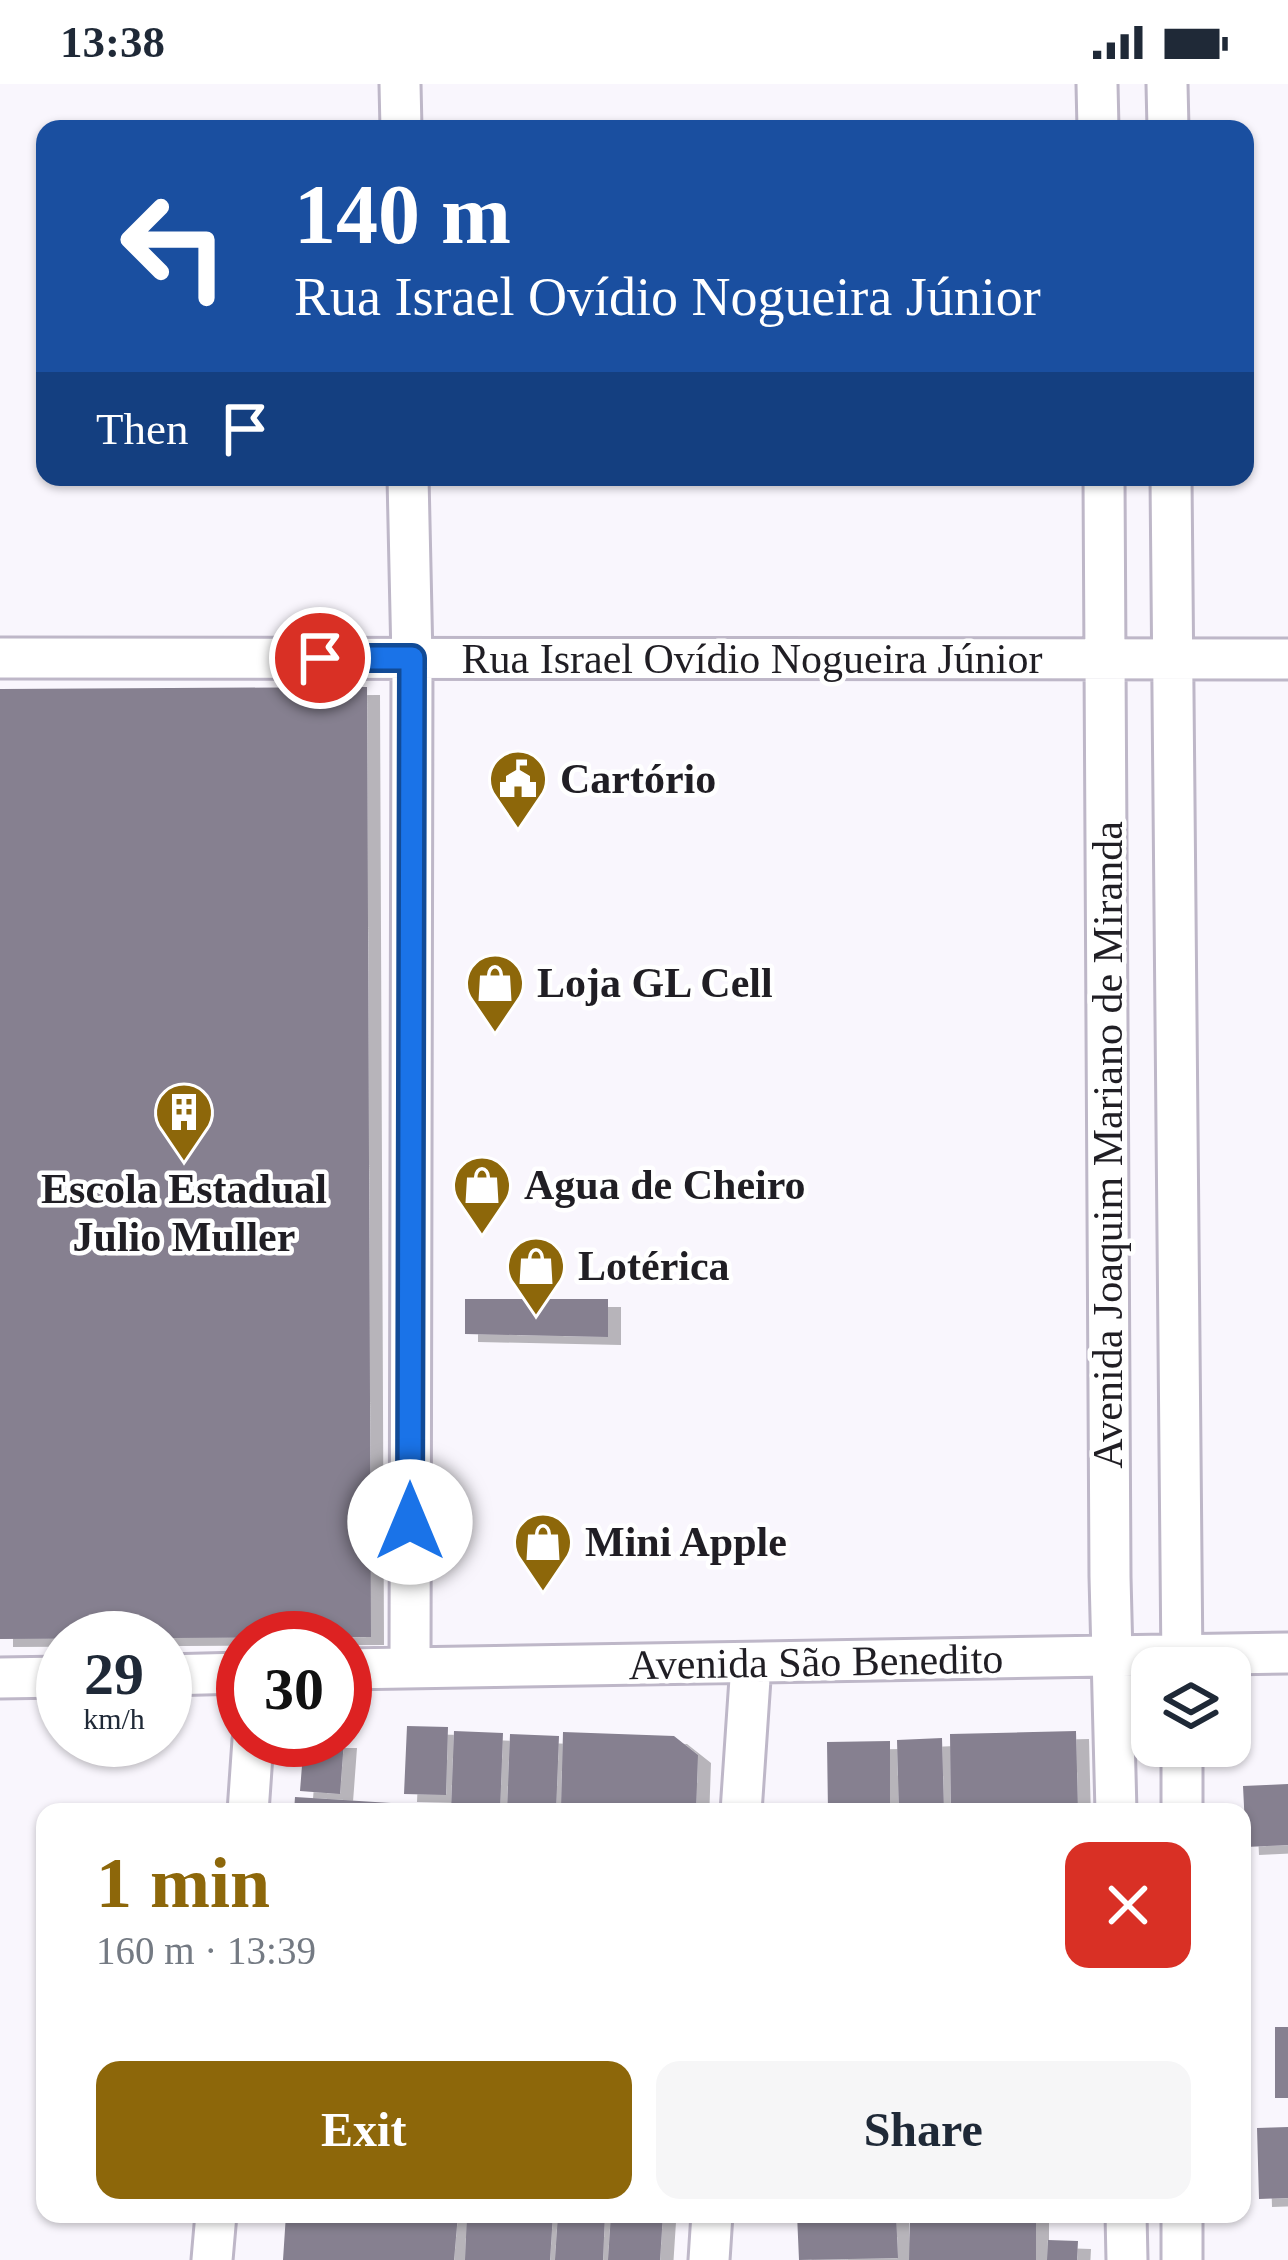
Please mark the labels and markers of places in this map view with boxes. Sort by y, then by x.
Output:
pin [269,607,371,709]
public building icon: Cartório [487,748,549,830]
place label: Cartório [560,756,716,802]
shop icon: Loja GL Cell [464,952,526,1034]
place label: Loja GL Cell [537,960,773,1006]
building icon: Escola Estadual Julio Muller [153,1081,215,1163]
shop icon: Agua de Cheiro [451,1154,513,1236]
place label: Agua de Cheiro [524,1162,806,1208]
place label: Escola Estadual Julio Muller [41,1166,327,1260]
shop icon: Lotérica [505,1235,567,1317]
place label: Lotérica [578,1243,730,1289]
shop icon: Mini Apple [512,1511,574,1593]
place label: Mini Apple [585,1519,787,1565]

